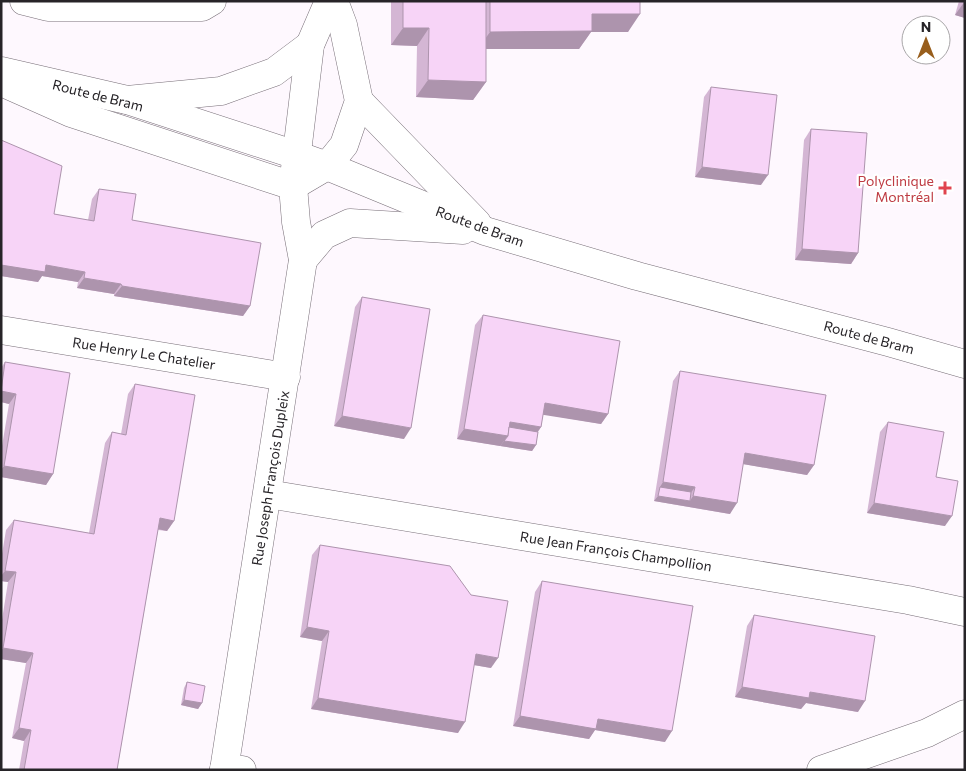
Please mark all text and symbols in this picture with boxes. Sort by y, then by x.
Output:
north arrow [901,15,951,65]
text: N [921,18,931,35]
street label: Route de Bram [51,76,145,114]
place label: Polyclinique Montréal [857,172,934,205]
marker: Polyclinique Montréal [938,181,952,195]
street label: Route de Bram [433,202,527,250]
street label: Route de Bram [822,317,916,357]
street label: Rue Henry Le Chatelier [71,333,217,373]
street label: Rue Joseph François Dupleix [248,389,292,567]
street label: Rue Jean François Champollion [519,527,713,575]

